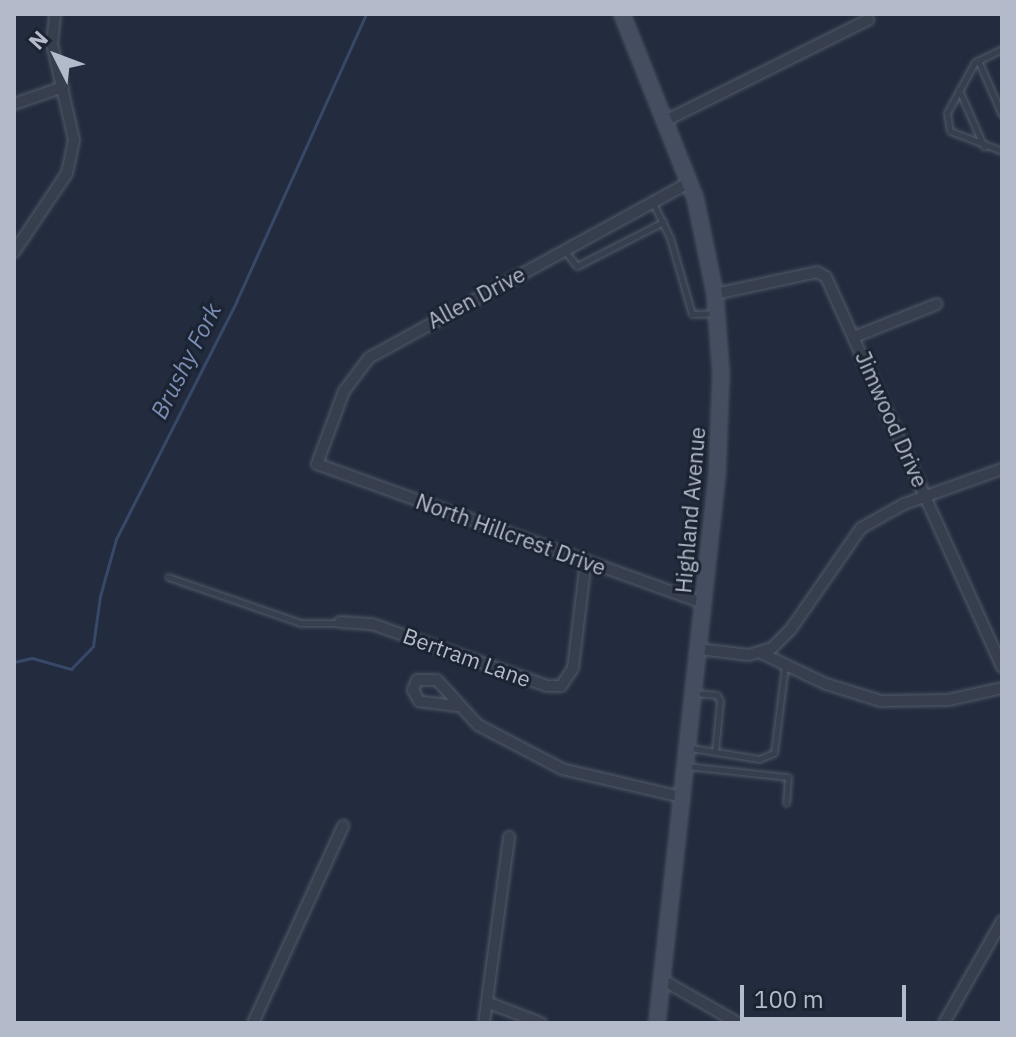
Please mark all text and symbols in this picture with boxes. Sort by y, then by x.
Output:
north arrow [16,16,96,96]
text: N [22,24,54,55]
street label: Allen Drive [423,260,529,334]
water label: Brushy Fork [145,298,227,424]
street label: Jimwood Drive [850,347,934,491]
street label: Highland Avenue [670,426,710,594]
street label: North Hillcrest Drive [413,487,609,581]
street label: Bertram Lane [400,622,534,692]
scale bar [744,969,910,1019]
text: 100 m [754,983,824,1015]

